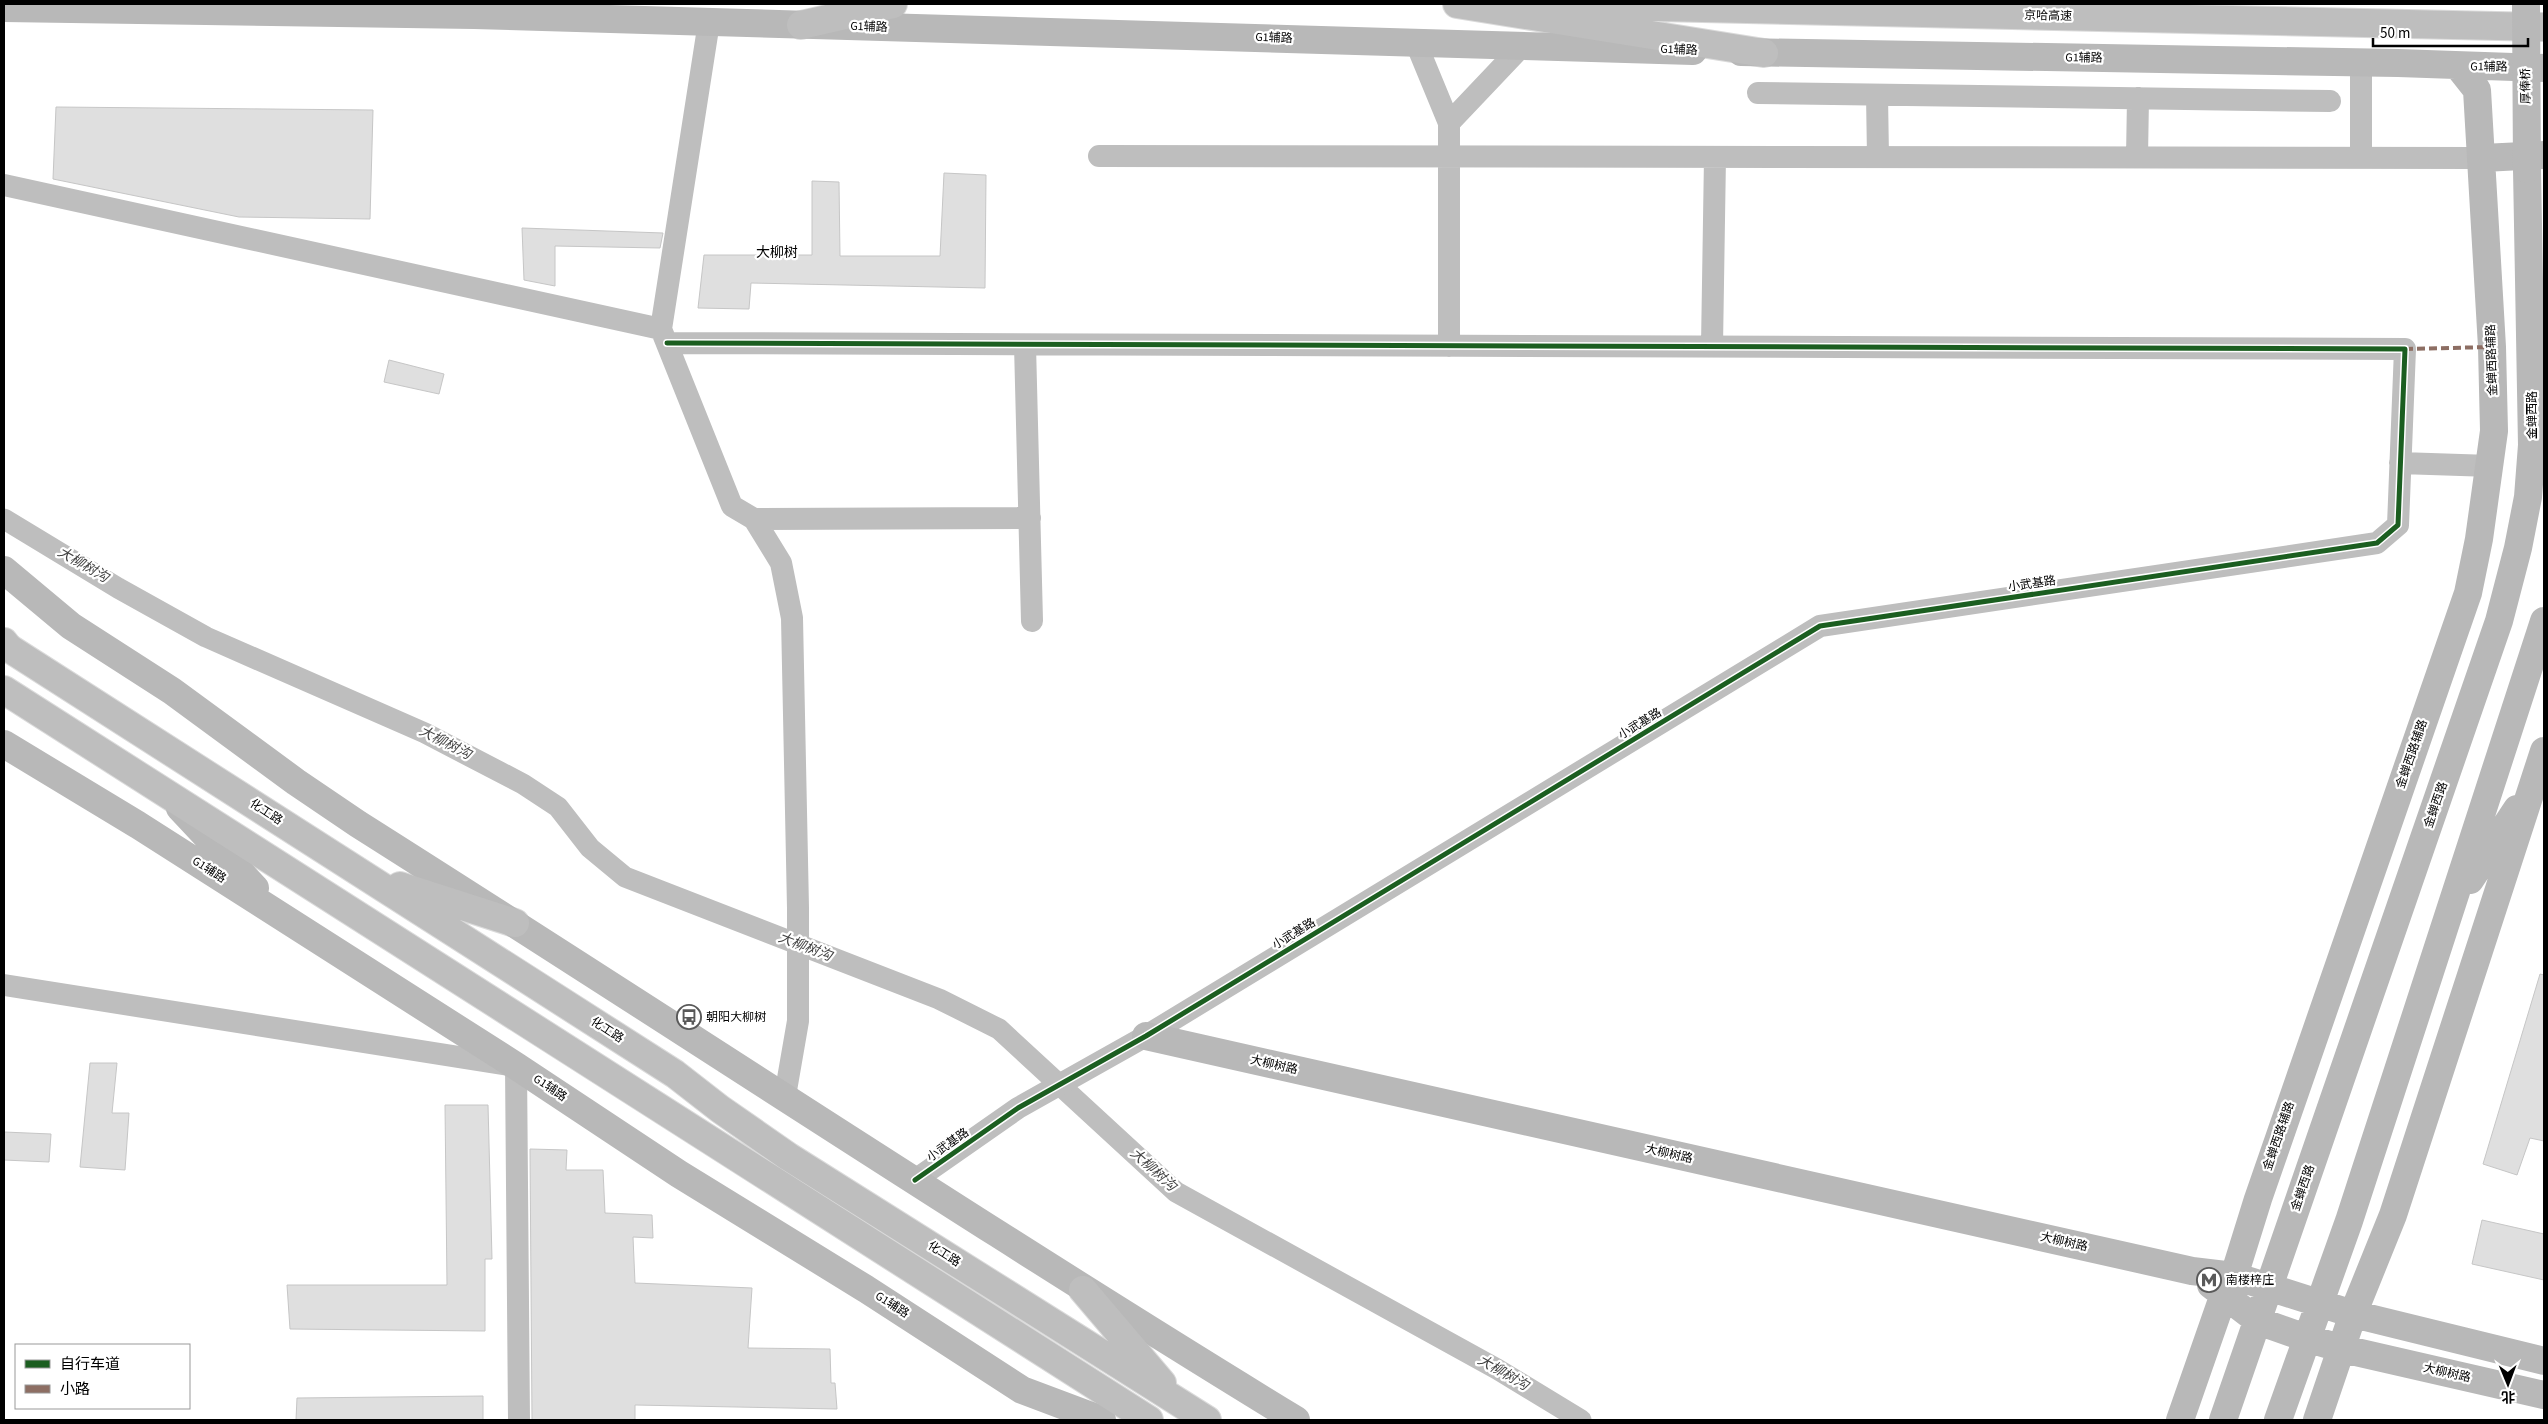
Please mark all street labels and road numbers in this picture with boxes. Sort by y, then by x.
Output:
street label: 京哈高速 [2024,7,2072,25]
street label: G1辅路 [850,18,888,36]
street label: G1辅路 [1255,29,1293,47]
street label: G1辅路 [1660,41,1698,59]
street label: G1辅路 [2065,49,2103,67]
street label: G1辅路 [2470,58,2508,76]
street label: 厚俸桥 [2517,68,2535,104]
street label: 金蝉西路辅路 [2482,324,2502,396]
street label: 金蝉西路 [2524,391,2541,439]
street label: 小武基路 [2007,572,2057,596]
street label: 小武基路 [1615,704,1665,744]
street label: 金蝉西路辅路 [2392,717,2432,791]
street label: 金蝉西路 [2420,780,2452,830]
street label: 化工路 [246,795,286,829]
street label: G1辅路 [189,853,229,887]
street label: 小武基路 [1269,914,1319,954]
street label: 化工路 [587,1013,627,1047]
street label: 大柳树路 [1249,1051,1299,1079]
street label: G1辅路 [530,1071,570,1105]
street label: 金蝉西路辅路 [2259,1099,2299,1173]
street label: 小武基路 [923,1124,973,1166]
street label: 大柳树路 [1644,1140,1694,1168]
street label: 金蝉西路 [2287,1163,2319,1213]
street label: 大柳树路 [2039,1228,2089,1256]
street label: 化工路 [924,1237,964,1271]
street label: G1辅路 [872,1288,912,1322]
street label: 大柳树路 [2422,1359,2472,1387]

